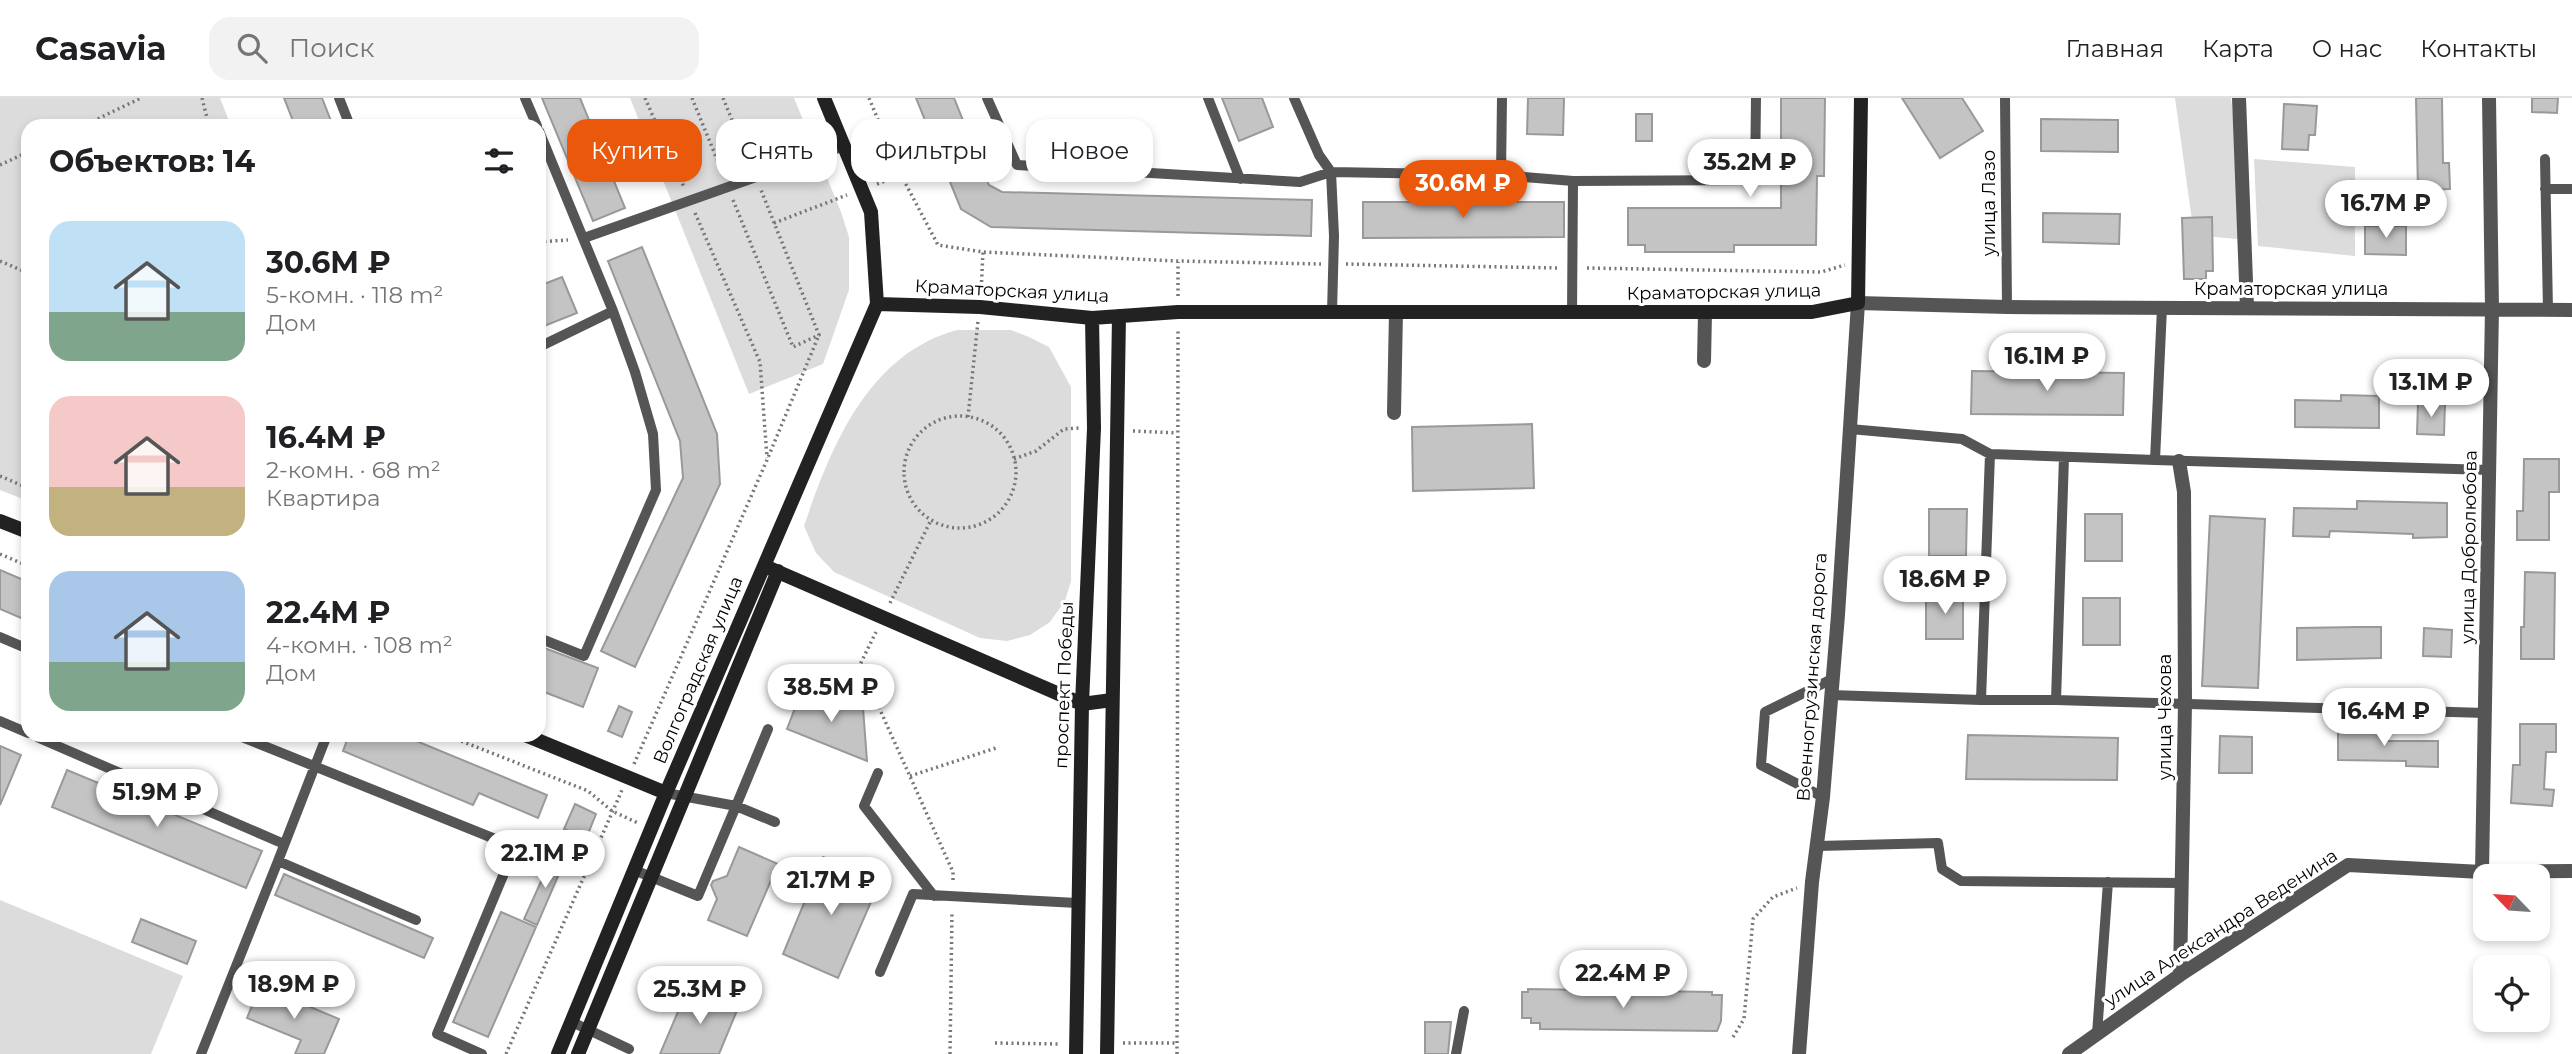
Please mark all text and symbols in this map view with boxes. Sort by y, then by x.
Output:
search box [209,17,699,80]
text: Casavia [35,28,167,68]
icon: search [233,29,271,67]
text: Поиск [289,32,374,64]
text: Главная [2066,34,2164,63]
text: Карта [2202,34,2274,63]
text: О нас [2312,34,2382,63]
text: Контакты [2420,34,2537,63]
chip: Купить [567,119,702,182]
chip: Снять [716,119,837,182]
chip: Фильтры [851,119,1012,182]
chip: Новое [1026,119,1153,182]
pin: 35.2M ₽ [1685,140,1815,199]
icon: filters [480,142,518,180]
text: Объектов: 14 [49,143,255,180]
text: 35.2M ₽ [1703,148,1797,176]
street label: улица Лазо [1978,150,2000,257]
pin: 30.6M ₽ [1398,160,1528,220]
text: 30.6M ₽ [1415,169,1511,197]
pin: 16.7M ₽ [2321,180,2451,240]
text: 16.7M ₽ [2341,189,2431,217]
text: 30.6M ₽ [266,244,391,281]
icon: home [105,249,189,333]
street label: Краматорская улица [914,275,1110,307]
street label: Краматорская улица [2194,278,2388,300]
street label: Краматорская улица [1627,279,1821,305]
text: 5-комн. · 118 m² [266,281,443,309]
text: Дом [266,309,317,337]
pin: 16.1M ₽ [1982,334,2112,393]
text: 16.1M ₽ [2005,342,2089,370]
pin: 13.1M ₽ [2366,360,2496,419]
text: 13.1M ₽ [2389,368,2473,396]
text: 16.4M ₽ [266,419,386,456]
icon: home [105,424,189,508]
street label: улица Добролюбова [2456,450,2482,645]
text: 2-комн. · 68 m² [266,456,441,484]
text: Квартира [266,484,380,512]
street label: Военногрузинская дорога [1792,552,1832,802]
pin: 18.6M ₽ [1880,556,2010,616]
text: 18.6M ₽ [1899,565,1991,593]
street label: Волгоградская улица [648,573,748,767]
text: 22.4M ₽ [266,594,391,631]
icon: home [105,599,189,683]
street label: проспект Победы [1050,601,1078,769]
text: 4-комн. · 108 m² [266,631,453,659]
street label: улица Чехова [2154,654,2176,781]
text: Дом [266,659,317,687]
pin: 38.5M ₽ [766,664,896,724]
text: 38.5M ₽ [783,673,879,701]
pin: 16.4M ₽ [2319,688,2449,748]
text: 16.4M ₽ [2338,697,2430,725]
pin: 51.9M ₽ [92,770,222,829]
text: 51.9M ₽ [112,778,202,806]
pin: 22.1M ₽ [480,830,610,890]
text: 22.1M ₽ [501,839,589,867]
street label: улица Александра Веденина [2100,844,2342,1012]
pin: 21.7M ₽ [766,858,896,917]
north arrow [2473,864,2550,942]
map controls [2473,864,2550,1032]
text: 21.7M ₽ [787,866,875,894]
pin: 22.4M ₽ [1558,950,1688,1010]
button: locate [2473,955,2550,1032]
text: 22.4M ₽ [1575,959,1671,987]
pin: 18.9M ₽ [229,962,359,1021]
pin: 25.3M ₽ [635,967,765,1026]
text: 18.9M ₽ [248,970,340,998]
text: 25.3M ₽ [653,975,747,1003]

